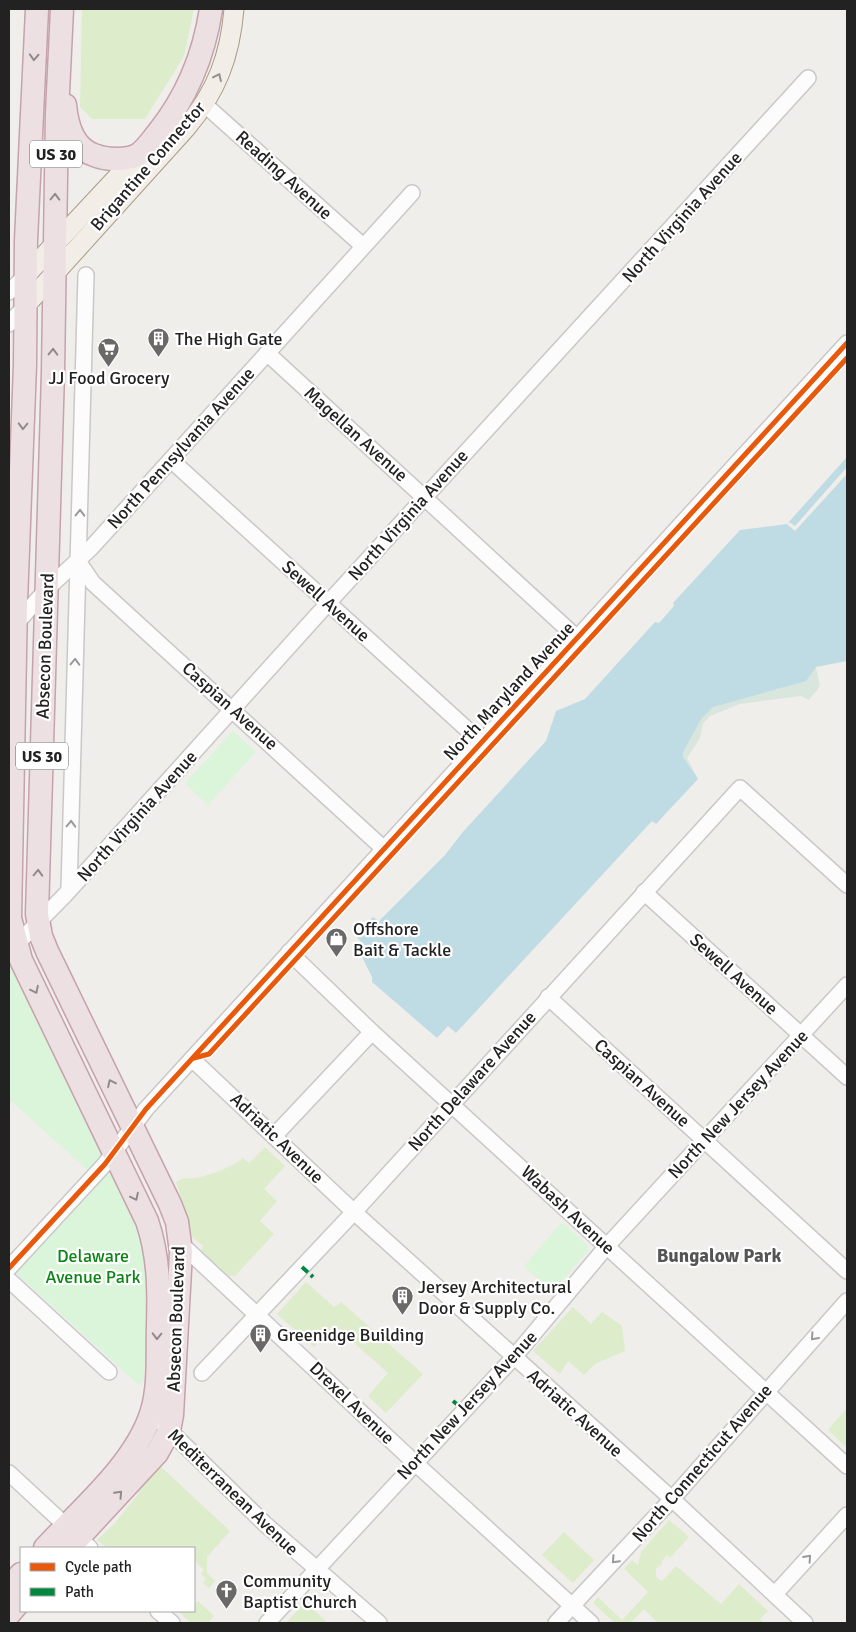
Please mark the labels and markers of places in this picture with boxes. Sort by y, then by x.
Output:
building icon: The High Gate [147,327,171,358]
place label: The High Gate [175,328,283,350]
supermarket icon: JJ Food Grocery [97,336,121,367]
place label: JJ Food Grocery [49,367,170,389]
place label: Offshore Bait & Tackle [353,918,451,961]
shop icon: Offshore Bait & Tackle [325,927,349,958]
place label: Jersey Architectural Door & Supply Co. [418,1276,572,1319]
building icon: Jersey Architectural Door & Supply Co. [390,1285,414,1316]
building icon: Greenidge Building [249,1323,273,1354]
place label: Greenidge Building [277,1324,424,1346]
place label: Community Baptist Church [243,1570,357,1613]
church icon: Community Baptist Church [215,1579,239,1610]

